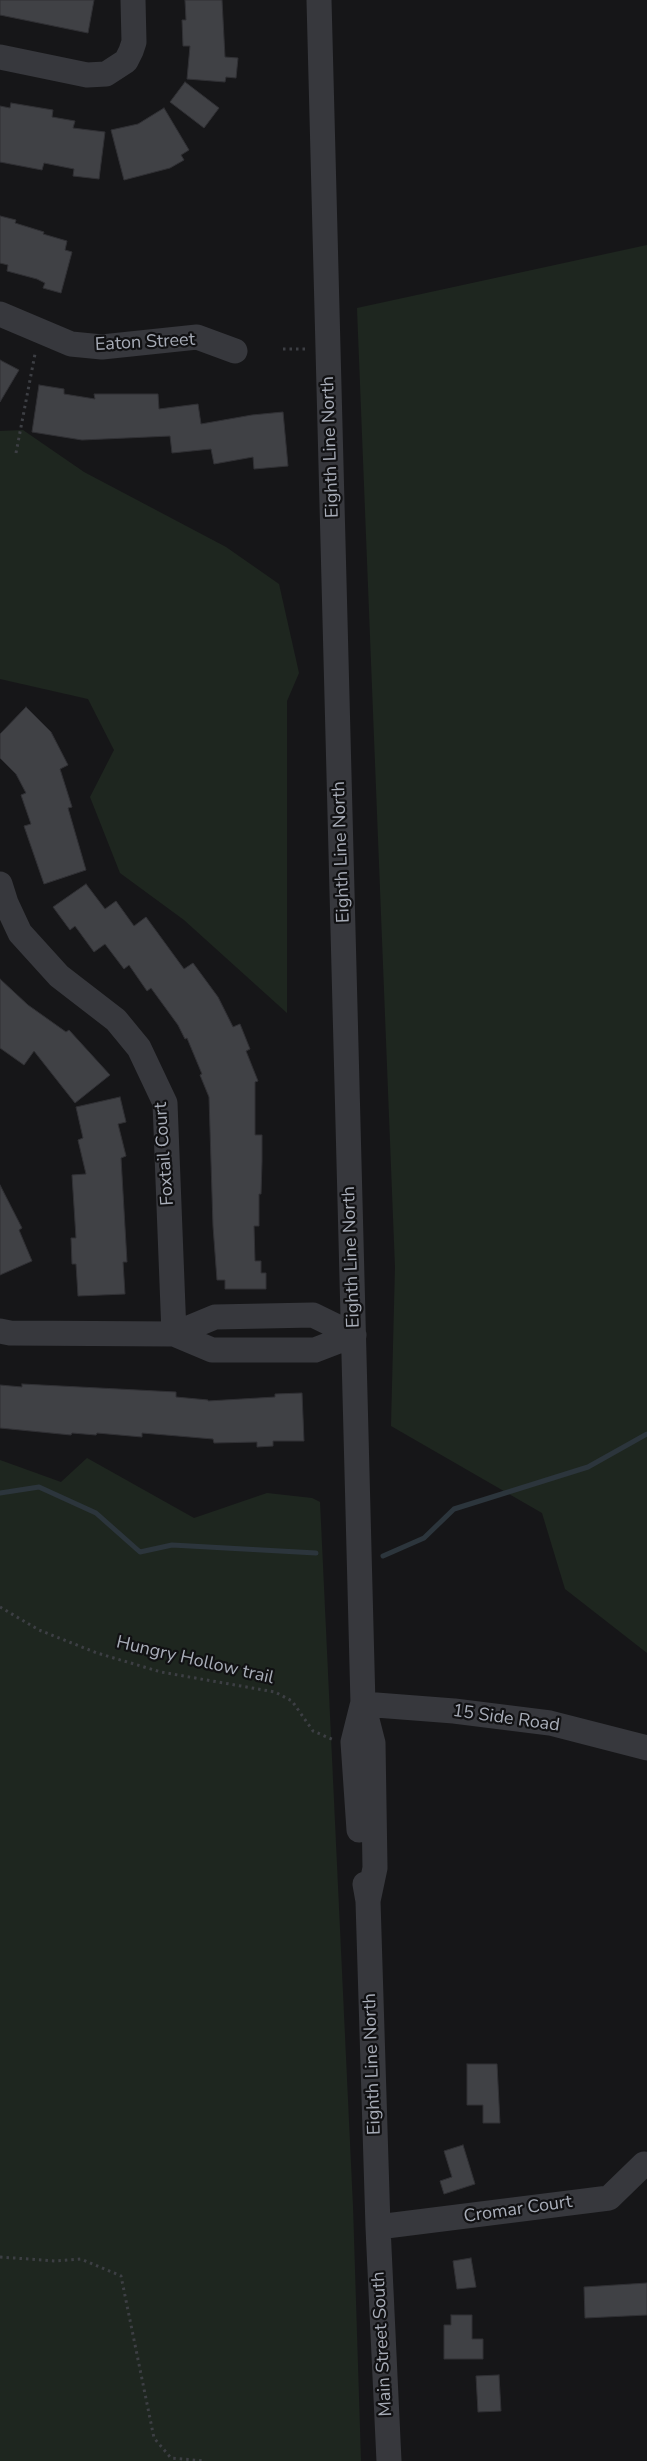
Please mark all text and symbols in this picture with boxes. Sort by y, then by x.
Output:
street label: Eaton Street [94,330,196,356]
street label: Eighth Line North [318,376,344,518]
street label: Eighth Line North [329,781,355,923]
street label: Foxtail Court [151,1102,179,1206]
street label: Eighth Line North [339,1186,365,1328]
street label: Hungry Hollow trail [114,1632,276,1690]
street label: 15 Side Road [451,1701,561,1737]
street label: Eighth Line North [360,1993,386,2135]
street label: Cromar Court [462,2192,574,2228]
street label: Main Street South [368,2271,398,2417]

